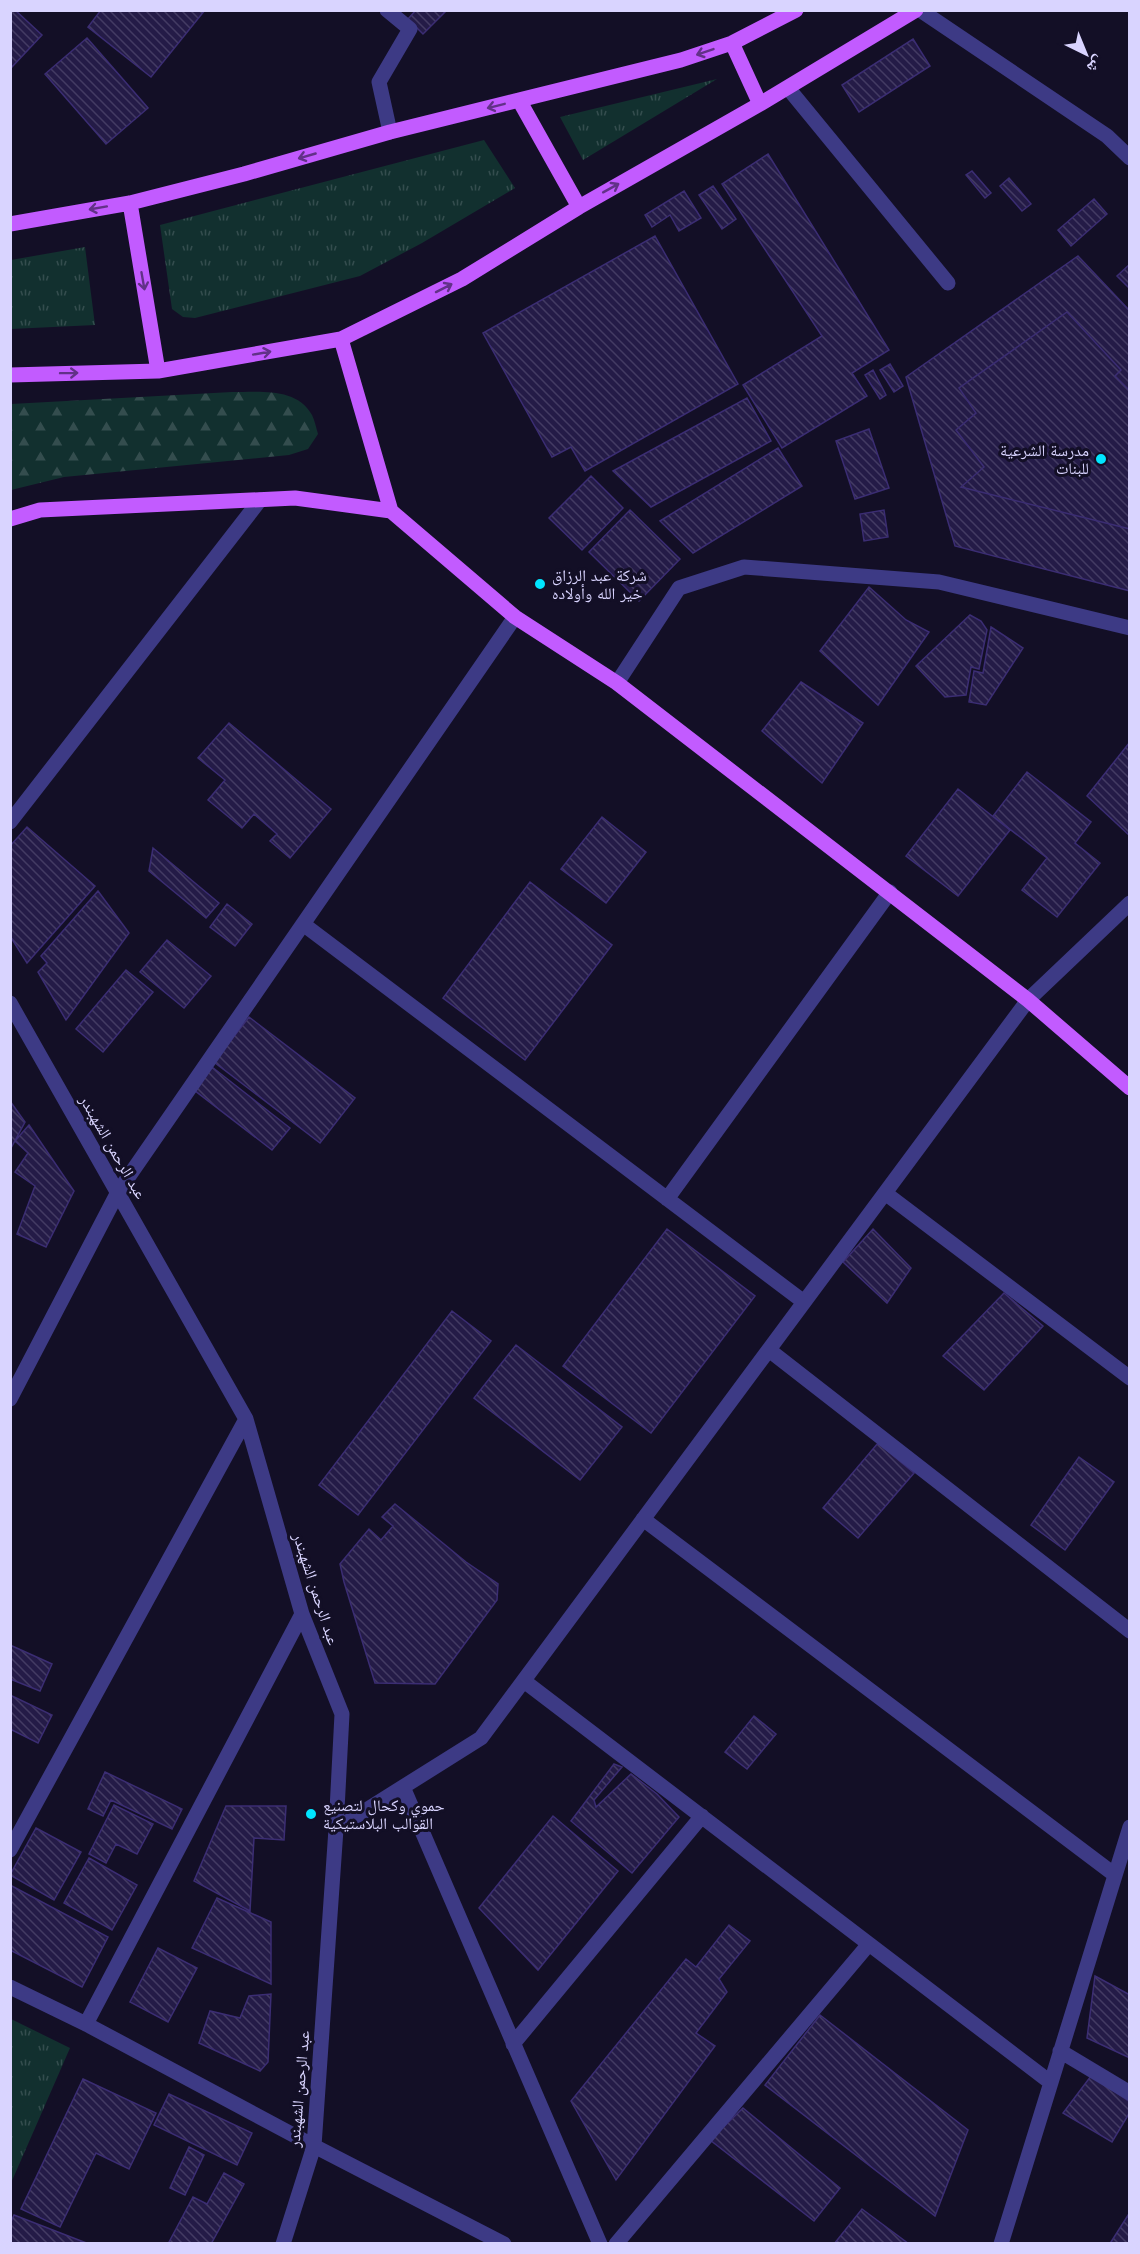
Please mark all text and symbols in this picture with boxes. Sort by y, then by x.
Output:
north arrow [1056,24,1116,84]
one-way arrow [696,47,715,58]
text: ش [1082,50,1110,79]
one-way arrow [487,100,506,112]
one-way arrow [298,151,317,162]
one-way arrow [602,182,620,193]
one-way arrow [89,203,108,214]
one-way arrow [138,271,149,290]
one-way arrow [435,281,453,293]
one-way arrow [252,347,272,358]
one-way arrow [58,368,78,379]
place label: مدرسة الشرعية للبنات [1000,439,1089,480]
marker: مدرسة الشرعية للبنات [1094,452,1108,466]
place label: شركة عبد الرزاق خير الله وأولاده [552,564,647,605]
marker: شركة عبد الرزاق خير الله وأولاده [533,577,547,591]
street label: عبد الرحمن الشهبندر [73,1090,152,1203]
street label: عبد الرحمن الشهبندر [287,1529,345,1648]
place label: حموي وكحال لتصنيع القوالب البلاستيكية [323,1794,445,1835]
marker: حموي وكحال لتصنيع القوالب البلاستيكية [304,1807,318,1821]
street label: عبد الرحمن الشهبندر [282,2030,316,2149]

